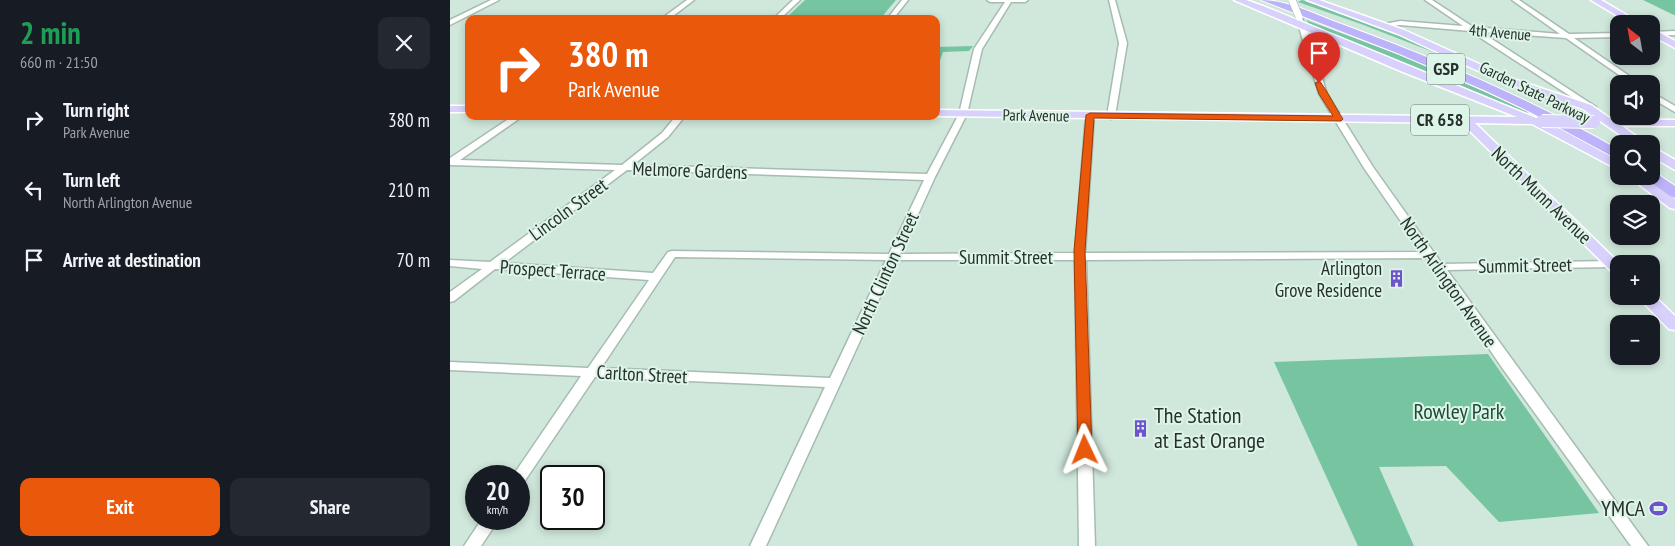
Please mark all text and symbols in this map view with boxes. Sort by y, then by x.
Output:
text: 2 min [20,13,81,52]
north arrow [1610,15,1660,65]
map controls [1610,15,1660,365]
button: close [378,17,430,69]
street label: 4th Avenue [1468,19,1532,45]
text: 380 m [568,31,649,77]
pin [1298,32,1340,83]
icon: right [485,35,550,100]
icon: arrive [1305,39,1333,67]
text: 660 m · 21:50 [20,52,98,72]
road number: GSP [1427,54,1465,85]
street label: Garden State Parkway [1477,57,1593,127]
text: Park Avenue [568,75,660,103]
button: sound [1610,75,1660,125]
text: Turn right [63,98,129,122]
street label: Park Avenue [1002,104,1070,126]
road number: CR 658 [1411,104,1469,136]
icon: right [20,106,48,134]
text: 380 m [388,108,430,132]
text: Park Avenue [63,122,130,142]
button: search [1610,135,1660,185]
street label: North Munn Avenue [1487,141,1597,249]
street label: Melmore Gardens [632,156,748,184]
text: Turn left [63,168,120,192]
street label: Lincoln Street [524,172,613,245]
icon: left [20,176,48,204]
text: 210 m [388,178,430,202]
text: North Arlington Avenue [63,192,192,212]
button: layers [1610,195,1660,245]
street label: North Clinton Street [846,207,924,338]
street label: North Arlington Avenue [1395,212,1503,352]
street label: Summit Street [959,245,1054,269]
icon: arrive [20,246,48,274]
text: Arrive at destination [63,248,201,272]
text: 70 m [397,248,430,272]
street label: Summit Street [1478,252,1573,278]
street label: Prospect Terrace [499,254,607,286]
button: + [1610,255,1660,305]
place label: Arlington Grove Residence [1275,256,1382,302]
building icon: Arlington Grove Residence [1386,269,1406,289]
button: − [1610,315,1660,365]
street label: Carlton Street [596,360,689,388]
park label: Rowley Park [1414,397,1505,425]
place label: The Station at East Orange [1154,401,1265,454]
building icon: The Station at East Orange [1130,418,1150,438]
position arrow [1058,423,1110,475]
speed limit sign: 30 [540,465,605,530]
text: 20 [486,475,509,507]
button: Exit [20,478,220,536]
button: Share [230,478,430,536]
place label: YMCA [1601,494,1646,522]
sports icon: YMCA [1649,498,1669,518]
text: km/h [487,502,508,517]

